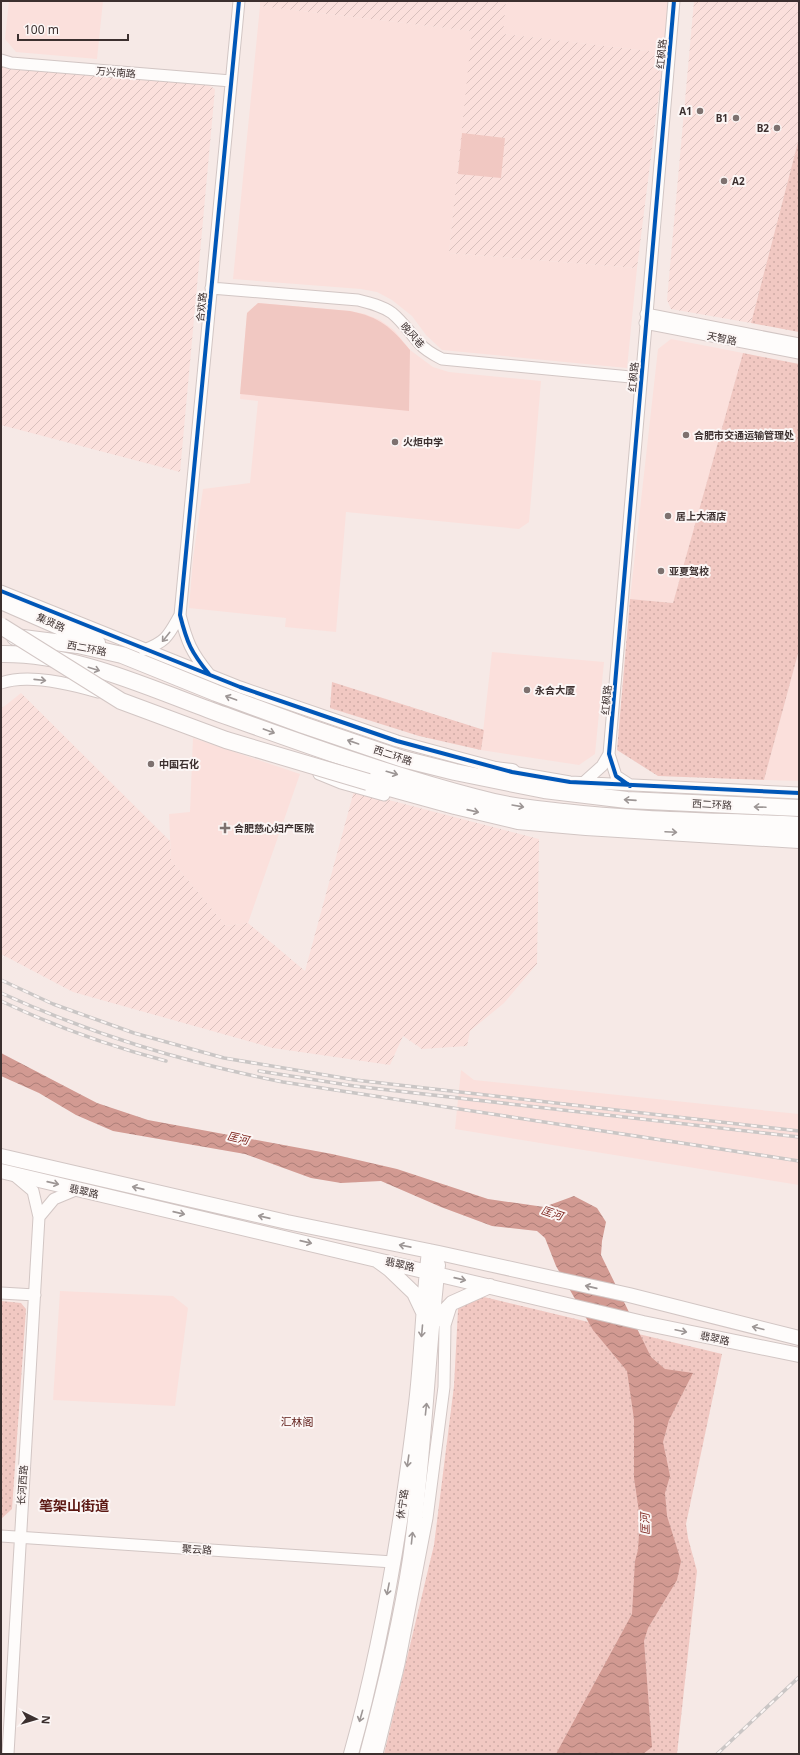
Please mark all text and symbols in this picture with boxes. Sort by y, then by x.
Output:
scale bar [18,16,128,42]
text: 100 m [24,21,59,38]
street label: 红枫路 [653,38,669,70]
street label: 万兴南路 [95,63,137,81]
place label: A1 [679,104,692,118]
marker: A1 [695,106,705,116]
place label: B1 [716,111,728,125]
marker: B1 [731,113,741,123]
place label: B2 [757,121,769,135]
marker: B2 [772,123,782,133]
place label: A2 [732,174,745,188]
marker: A2 [719,176,729,186]
street label: 合欢路 [192,291,210,323]
street label: 晚风巷 [398,319,428,351]
street label: 天智路 [706,328,738,348]
street label: 红枫路 [625,361,641,393]
place label: 合肥市交通运输管理处 [694,428,794,442]
marker: 合肥市交通运输管理处 [681,430,691,440]
place label: 火炬中学 [403,435,443,449]
marker: 火炬中学 [390,437,400,447]
place label: 居上大酒店 [676,509,726,523]
marker: 居上大酒店 [663,511,673,521]
place label: 亚夏驾校 [669,564,709,578]
marker: 亚夏驾校 [656,566,666,576]
street label: 集贤路 [34,610,68,634]
one-way arrow [162,632,171,643]
street label: 西二环路 [66,637,108,659]
one-way arrow [88,666,101,673]
one-way arrow [33,676,46,684]
place label: 永合大厦 [535,683,575,697]
street label: 红枫路 [598,684,614,716]
marker: 永合大厦 [522,685,532,695]
one-way arrow [225,694,237,702]
one-way arrow [263,728,275,736]
one-way arrow [347,738,360,745]
street label: 西二环路 [372,742,414,768]
place label: 中国石化 [159,757,199,771]
marker: 中国石化 [146,759,156,769]
one-way arrow [386,770,399,778]
street label: 西二环路 [692,796,732,812]
one-way arrow [624,797,637,804]
one-way arrow [511,802,524,810]
one-way arrow [754,803,767,811]
one-way arrow [466,807,479,815]
place label: 合肥慈心妇产医院 [234,821,314,835]
marker: 合肥慈心妇产医院 [219,822,231,834]
one-way arrow [664,829,677,836]
water label: 匡河 [226,1128,252,1148]
one-way arrow [46,1180,59,1188]
street label: 翡翠路 [68,1181,100,1201]
one-way arrow [132,1183,145,1191]
water label: 匡河 [539,1202,567,1224]
one-way arrow [172,1209,185,1217]
one-way arrow [258,1213,271,1220]
one-way arrow [299,1239,312,1247]
one-way arrow [399,1242,412,1250]
street label: 翡翠路 [384,1254,416,1274]
one-way arrow [453,1275,466,1283]
one-way arrow [585,1282,598,1290]
one-way arrow [418,1324,425,1337]
one-way arrow [752,1324,765,1331]
one-way arrow [675,1328,688,1336]
street label: 翡翠路 [699,1328,731,1348]
one-way arrow [422,1403,430,1416]
district label: 汇林阁 [281,1414,314,1429]
one-way arrow [404,1454,412,1467]
street label: 长河西路 [14,1465,30,1505]
street label: 休宁路 [393,1488,411,1520]
district label: 笔架山街道 [39,1496,109,1515]
water label: 匡河 [637,1511,652,1535]
one-way arrow [408,1532,416,1545]
street label: 聚云路 [182,1541,212,1557]
one-way arrow [384,1582,392,1595]
north arrow [16,1699,56,1739]
one-way arrow [357,1709,365,1722]
text: N [39,1715,54,1725]

